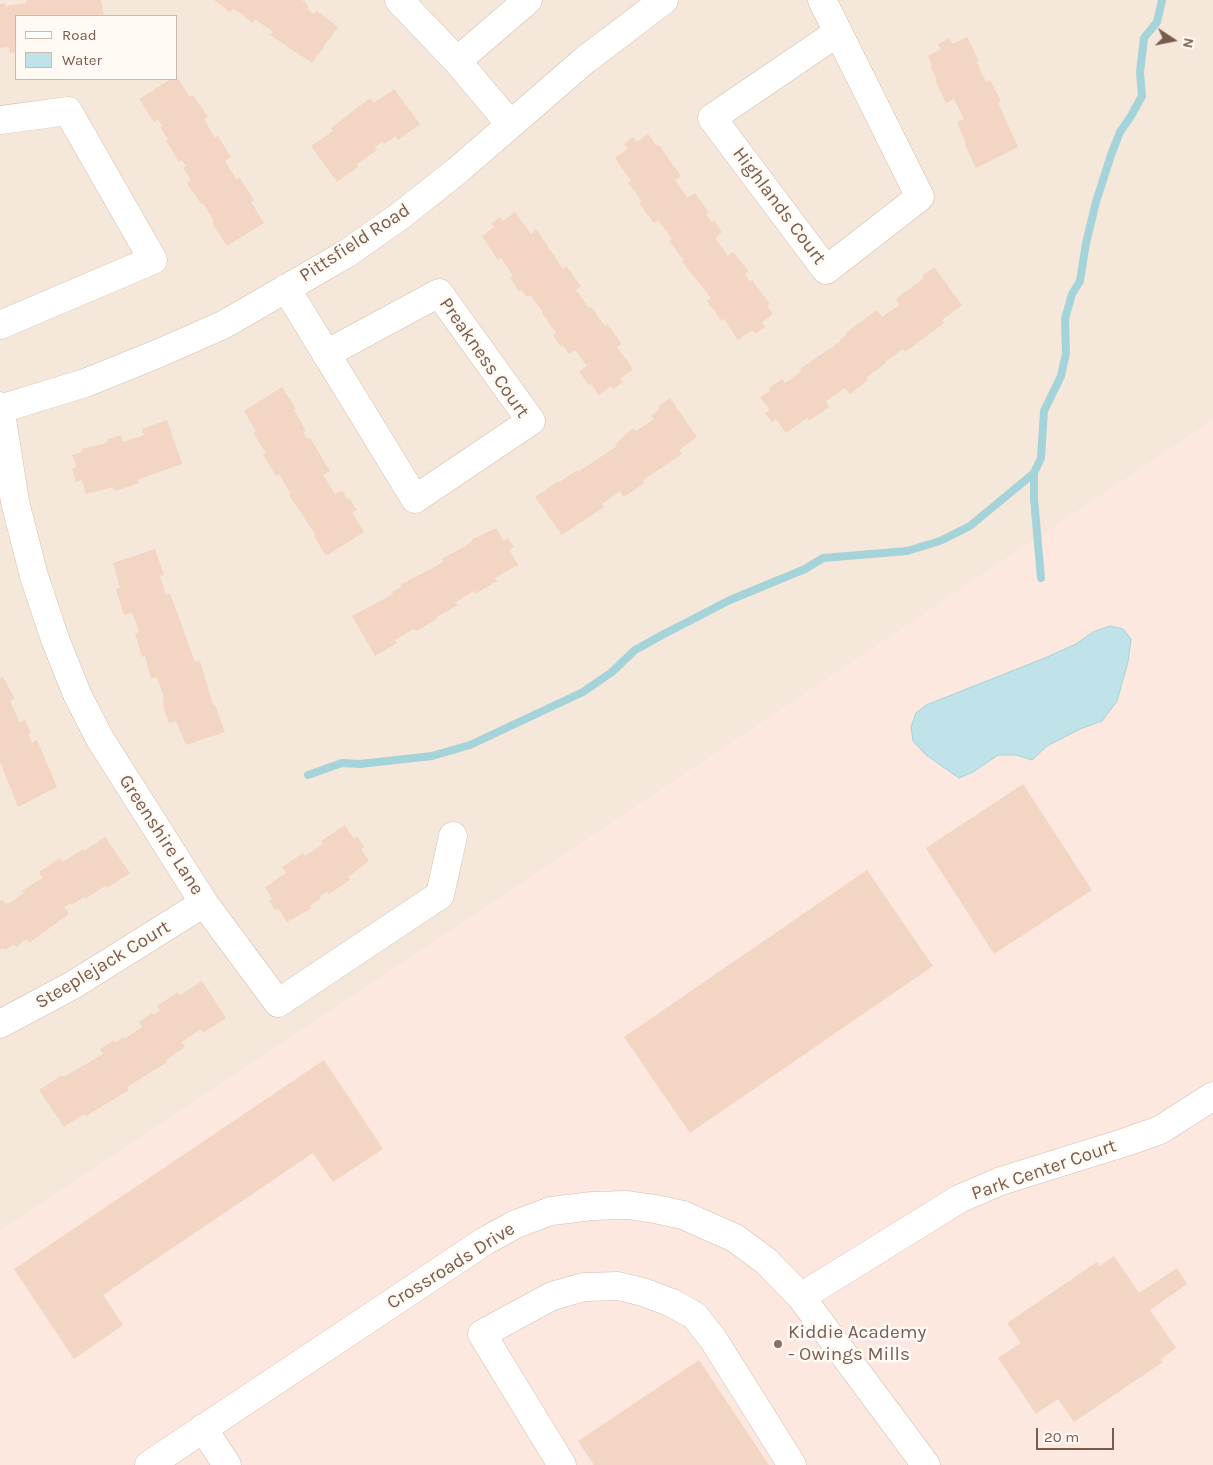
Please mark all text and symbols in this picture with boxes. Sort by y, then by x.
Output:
legend [15,15,178,80]
north arrow [1148,15,1198,65]
text: Road [62,26,97,44]
text: N [1179,36,1198,50]
text: Water [62,51,102,69]
street label: Highlands Court [727,143,831,269]
street label: Pittsfield Road [295,199,415,287]
street label: Preakness Court [434,293,534,423]
street label: Greenshire Lane [114,771,208,899]
street label: Steeplejack Court [31,916,175,1014]
street label: Park Center Court [969,1135,1119,1205]
street label: Crossroads Drive [383,1217,519,1315]
place label: Kiddie Academy - Owings Mills [788,1322,926,1366]
marker: Kiddie Academy - Owings Mills [772,1338,784,1350]
scale bar [1038,1418,1116,1450]
text: 20 m [1044,1428,1079,1446]

